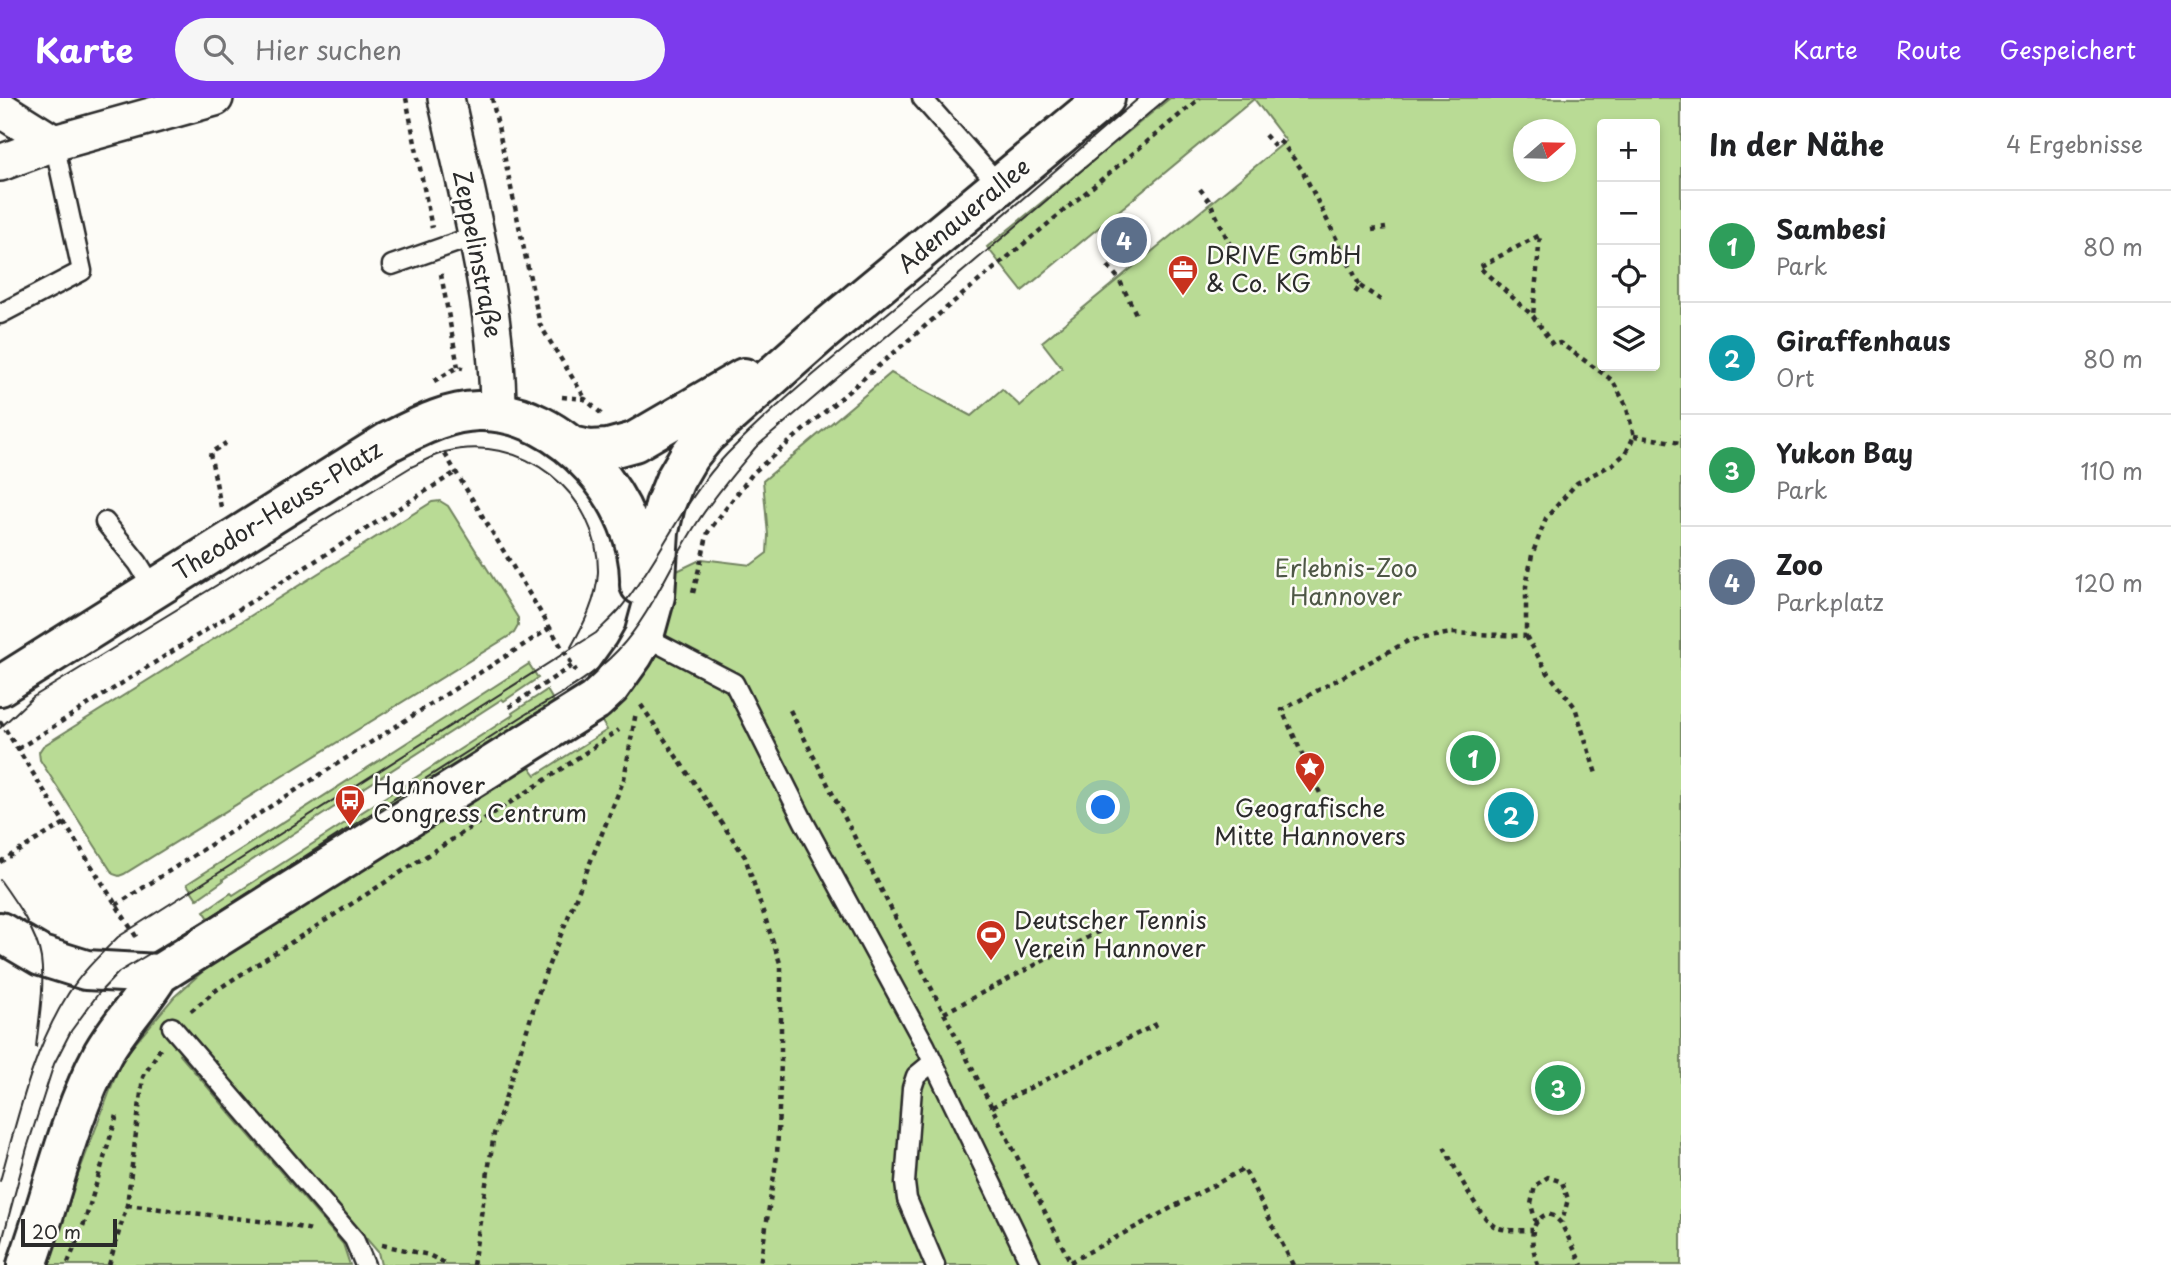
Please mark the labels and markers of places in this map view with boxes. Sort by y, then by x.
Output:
pin: 4 [1101,214,1147,266]
place label: DRIVE GmbH & Co. KG [1206,236,1362,300]
office icon: DRIVE GmbH & Co. KG [1166,253,1200,297]
pin: 1 [1450,732,1496,784]
place icon: Geografische Mitte Hannovers [1293,750,1327,794]
place label: Hannover Congress Centrum [373,766,587,830]
bus stop icon: Hannover Congress Centrum [333,783,367,827]
place label: Geografische Mitte Hannovers [1214,789,1406,853]
pin: 2 [1488,789,1534,841]
place label: Deutscher Tennis Verein Hannover [1014,901,1207,965]
sports icon: Deutscher Tennis Verein Hannover [974,918,1008,962]
pin: 3 [1535,1062,1581,1114]

